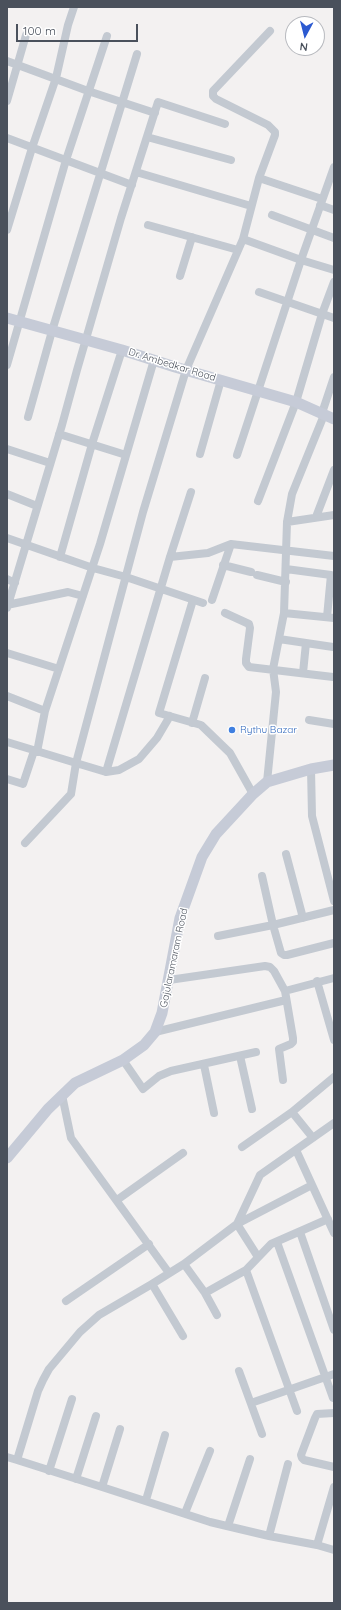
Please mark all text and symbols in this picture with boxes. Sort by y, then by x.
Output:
scale bar [18,16,140,42]
north arrow [285,16,325,56]
text: 100 m [23,23,56,38]
text: N [299,39,309,54]
street label: Dr. Ambedkar Road [127,346,217,384]
place label: Rythu Bazar [240,724,297,736]
marker: Rythu Bazar [227,725,237,735]
street label: Gajularamaram Road [158,907,190,1009]

